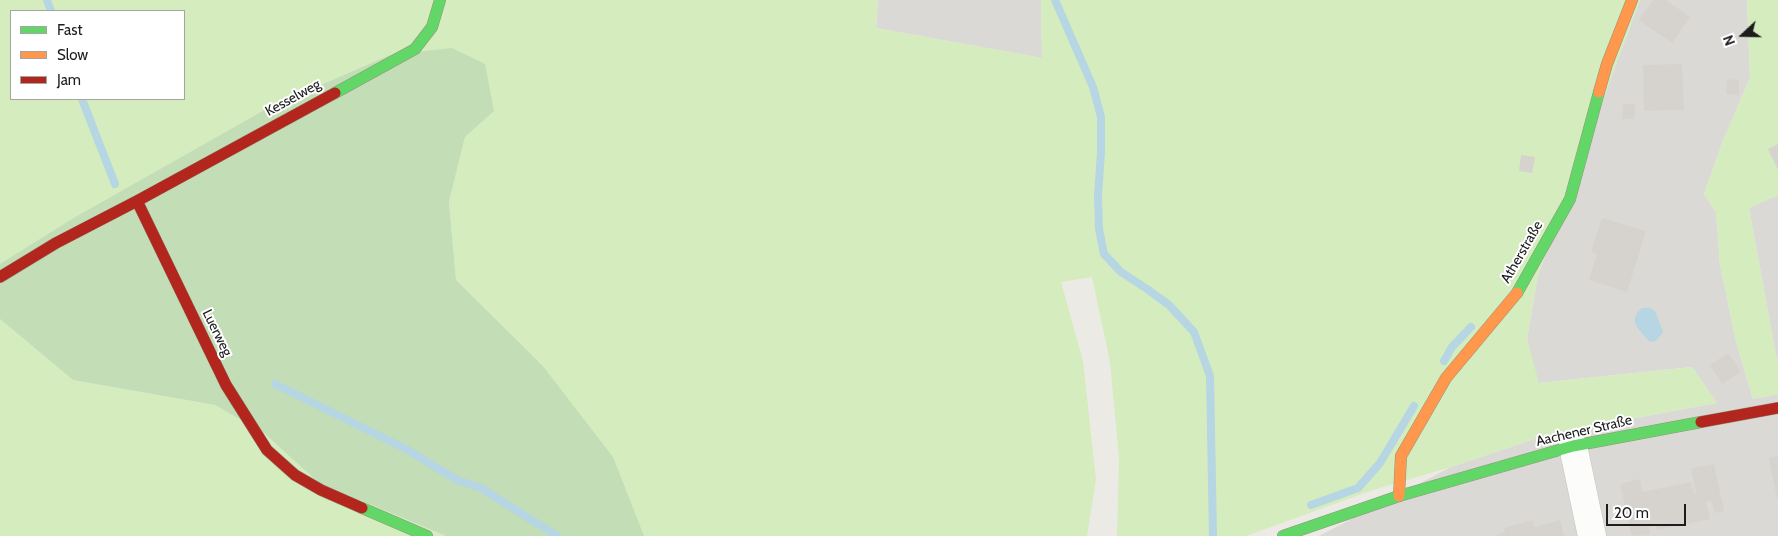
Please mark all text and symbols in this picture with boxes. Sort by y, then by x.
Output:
legend [10,10,185,100]
north arrow [1718,10,1768,60]
text: Fast [57,21,82,39]
text: N [1719,33,1739,48]
text: Slow [57,46,88,64]
text: Jam [57,71,81,89]
street label: Kesselweg [262,76,324,120]
street label: Atherstraße [1498,218,1546,286]
street label: Luerweg [198,307,236,359]
street label: Aachener Straße [1534,412,1634,450]
scale bar [1608,494,1688,526]
text: 20 m [1614,504,1649,522]

